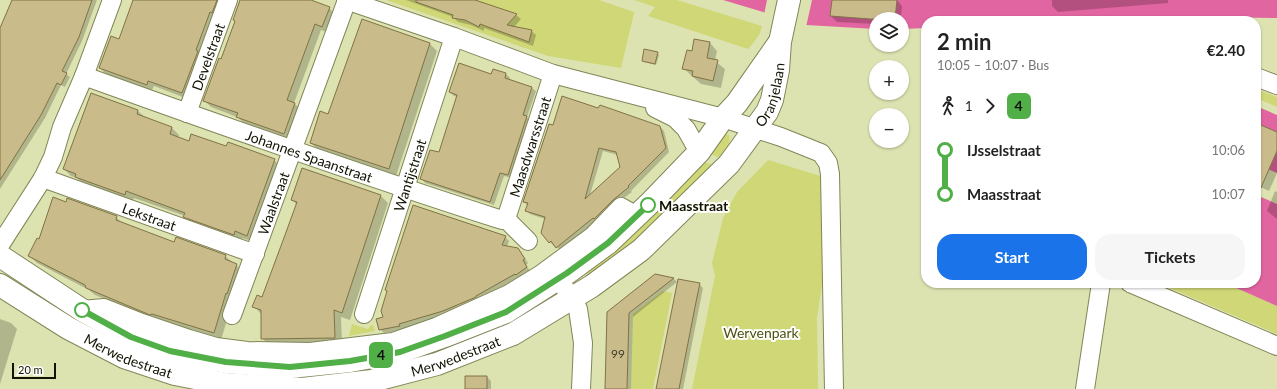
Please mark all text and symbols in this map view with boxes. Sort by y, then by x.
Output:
map controls [869,12,909,148]
button: layers [869,12,909,52]
street label: Develstraat [187,21,227,93]
text: 2 min [937,28,992,55]
text: €2.40 [1207,41,1245,59]
text: 10:05 – 10:07 · Bus [937,57,1049,73]
button: + [869,60,909,100]
street label: Oranjelaan [751,62,787,130]
street label: Maasdwarsstraat [505,94,554,199]
icon: walk [937,95,959,117]
icon: forward [979,95,1001,117]
text: 4 [1015,97,1023,114]
text: 1 [965,98,973,114]
button: − [869,108,909,148]
street label: Johannes Spaanstraat [244,126,375,185]
street label: Wantijstraat [389,137,429,214]
text: IJsselstraat [967,141,1041,159]
text: 10:06 [1212,142,1245,158]
street label: Waalstraat [254,169,292,237]
text: Maasstraat [967,185,1041,203]
text: 10:07 [1212,186,1245,202]
marker: Maasstraat [640,197,656,213]
place label: Maasstraat [659,197,729,214]
street label: Lekstraat [120,199,179,234]
button: Start [937,234,1087,280]
button: Tickets [1095,234,1245,280]
unlabelled marker [74,302,90,318]
park label: Wervenpark [723,324,800,341]
street label: Merwedestraat [82,329,174,381]
street label: Merwedestraat [409,332,502,379]
line badge: 4 [368,342,394,368]
text: 4 [377,346,385,363]
house number: 99 [611,346,625,361]
scale bar [12,361,56,380]
text: 20 m [18,363,43,376]

